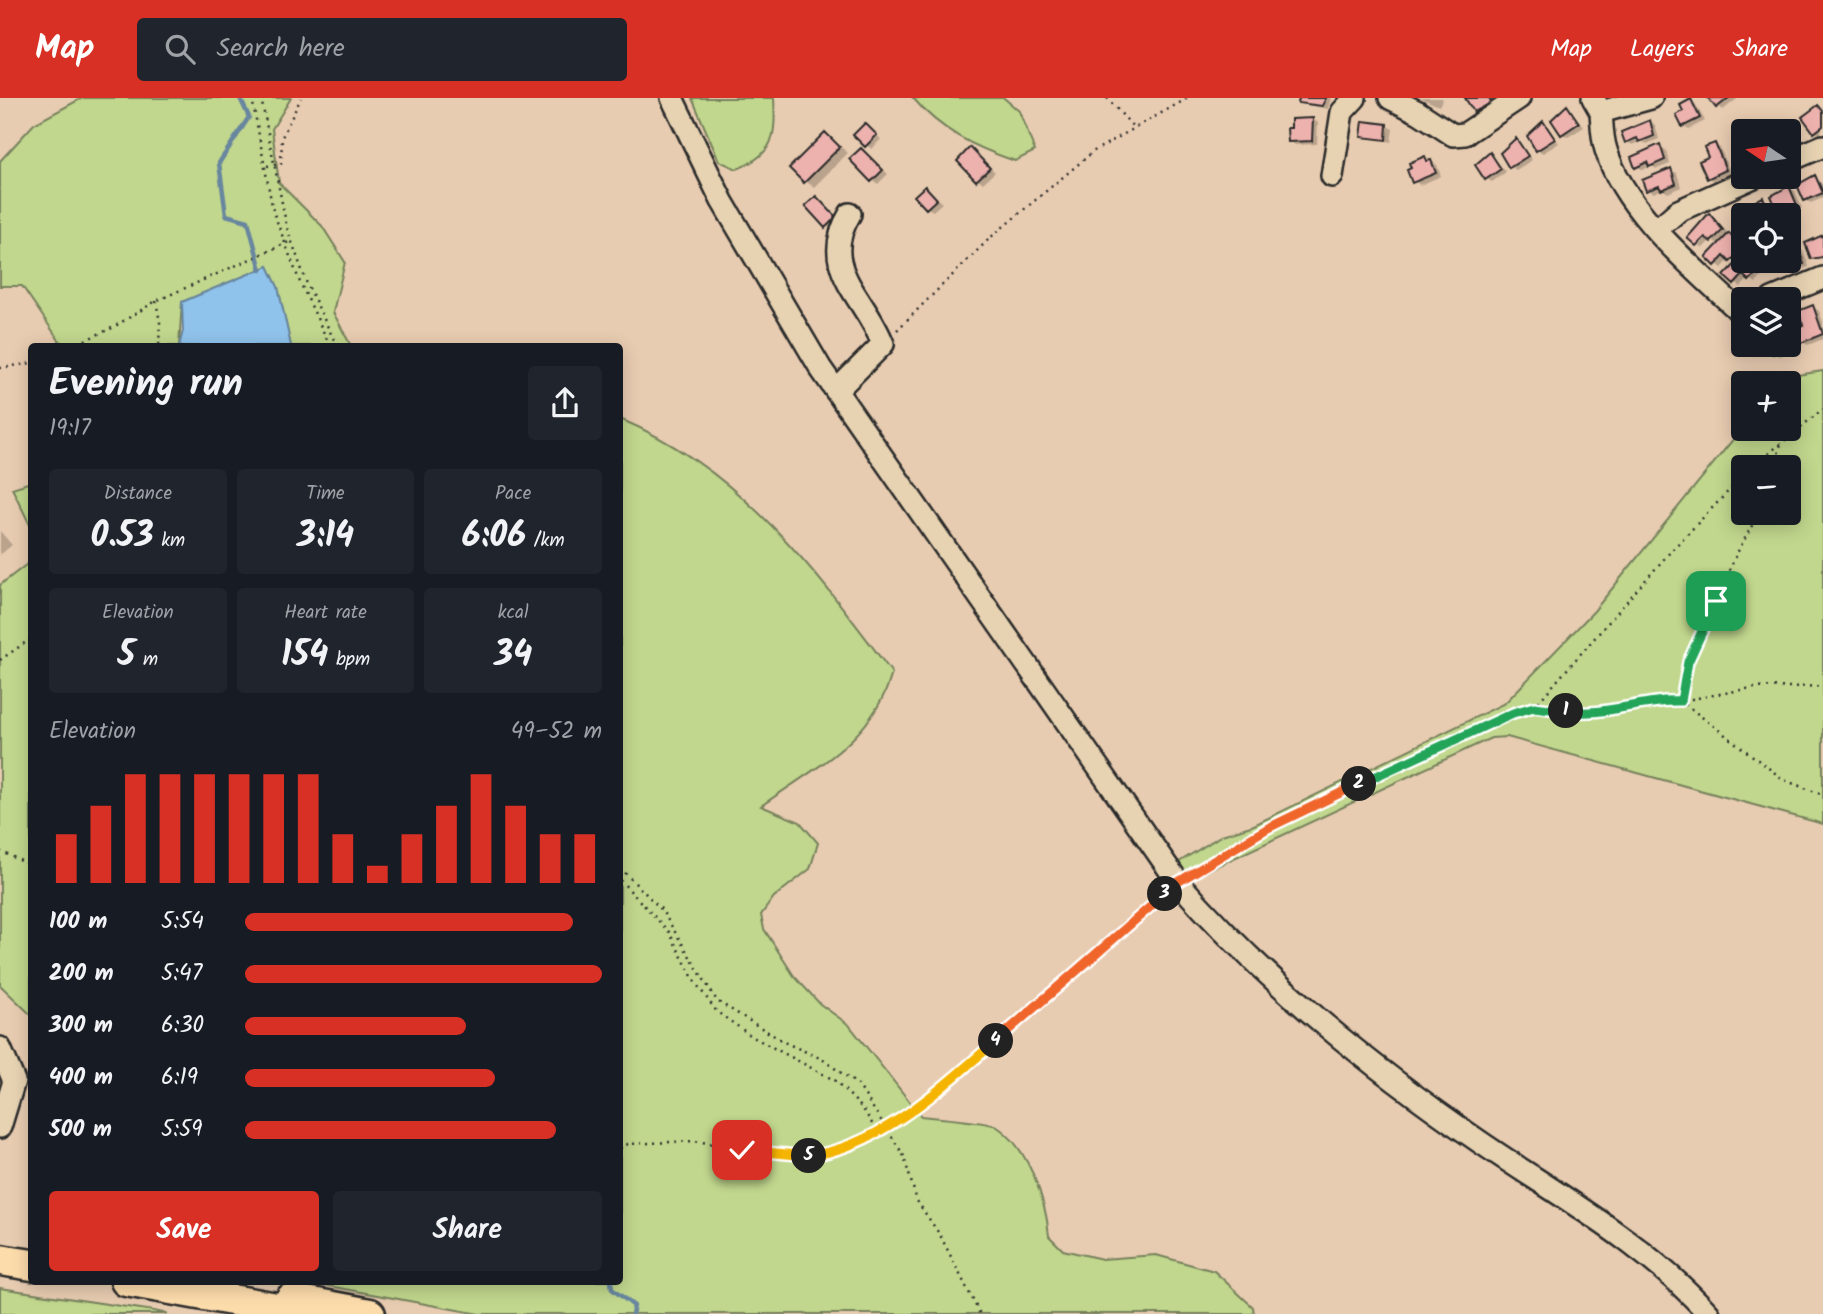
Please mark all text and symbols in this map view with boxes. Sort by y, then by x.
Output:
search box [137,18,627,81]
text: Map [35,23,95,76]
text: Search here [217,28,345,70]
icon: search [161,30,199,68]
text: Map [1550,30,1592,69]
text: Layers [1630,30,1694,69]
text: Share [1732,30,1788,69]
north arrow [1731,119,1801,189]
map controls [1731,119,1801,525]
button: locate [1731,203,1801,273]
button: layers [1731,287,1801,357]
text: Evening run [49,355,243,415]
button: share [528,366,602,440]
button: + [1731,371,1801,441]
text: 19:17 [49,411,91,447]
button: − [1731,455,1801,525]
text: Distance [104,479,172,509]
text: Time [306,479,345,509]
text: Pace [495,479,531,509]
text: 0.53 [90,509,154,565]
text: 3:14 [297,509,354,565]
text: 6:06 [462,509,526,565]
text: km [154,526,185,556]
text: /km [526,526,565,556]
pin [1686,571,1746,631]
icon: arrive [1697,582,1735,620]
text: Elevation [102,598,174,628]
text: Heart rate [284,598,367,628]
text: kcal [498,598,529,628]
text: 5 [118,628,135,684]
text: 154 [281,628,328,684]
text: 34 [494,628,532,684]
text: m [135,645,158,675]
text: bpm [328,645,370,675]
pin: 1 [1548,694,1584,728]
text: 1 [1563,695,1568,725]
text: Elevation [49,714,136,750]
text: 49–52 m [511,714,602,750]
pin: 2 [1342,766,1376,802]
text: 2 [1353,768,1364,798]
pin: 3 [1148,876,1182,912]
text: 3 [1159,878,1170,908]
text: 100 m [49,904,107,940]
text: 5:54 [161,904,204,940]
text: 200 m [49,956,114,992]
text: 5:47 [161,956,202,992]
text: 300 m [49,1008,113,1044]
text: 6:30 [161,1008,204,1044]
pin: 4 [978,1024,1014,1058]
text: 4 [990,1025,1001,1055]
text: 400 m [49,1060,113,1096]
text: 6:19 [161,1060,198,1096]
text: 500 m [49,1112,112,1148]
text: 5:59 [161,1112,203,1148]
pin [712,1120,772,1180]
icon: check [723,1131,761,1169]
pin: 5 [792,1138,826,1174]
text: 5 [804,1140,813,1170]
button: Save [49,1191,319,1271]
button: Share [333,1191,602,1271]

